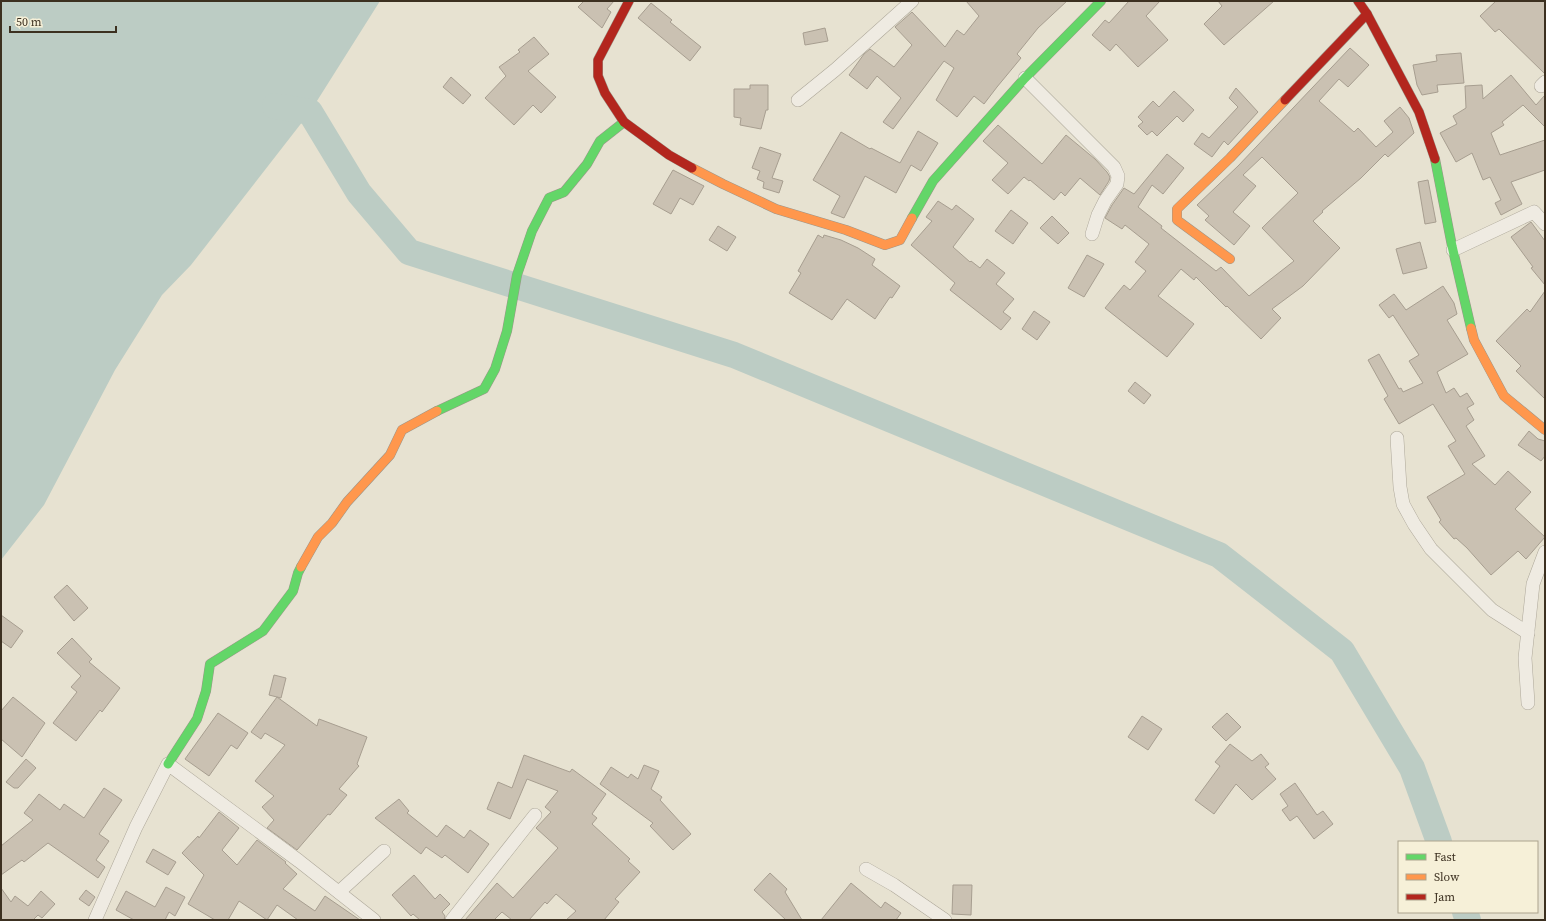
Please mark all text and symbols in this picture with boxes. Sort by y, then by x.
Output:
scale bar [10,8,116,34]
text: 50 m [16,14,42,30]
legend [1398,841,1538,913]
text: Fast [1434,849,1456,865]
text: Slow [1434,869,1460,885]
text: Jam [1433,889,1455,905]

